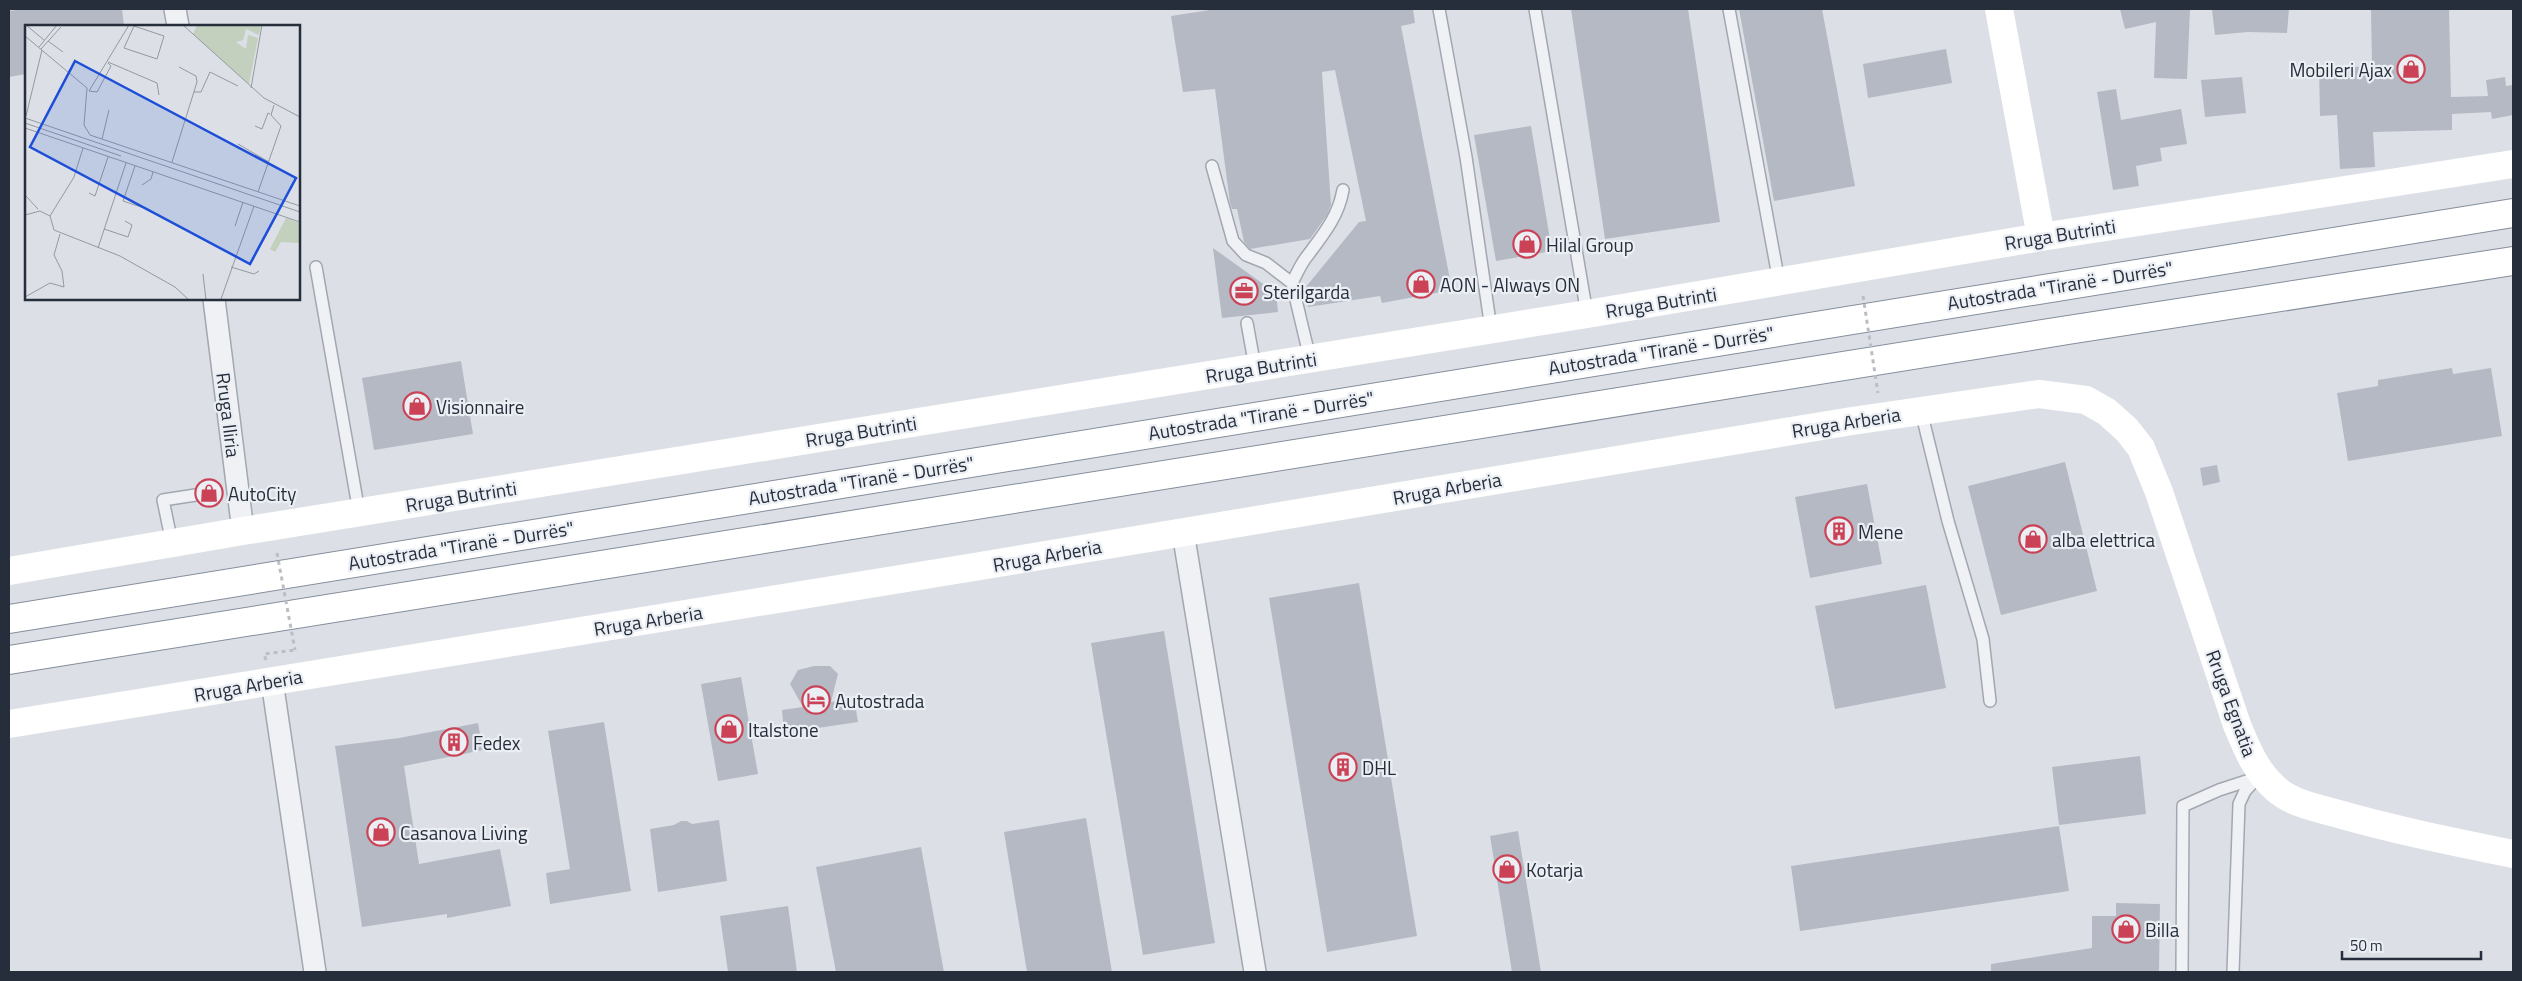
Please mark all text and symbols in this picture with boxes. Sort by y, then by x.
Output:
inset map [25,25,300,300]
shop icon: Mobileri Ajax [2396,54,2426,84]
place label: Mobileri Ajax [2289,55,2392,84]
street label: Rruga Butrinti [2002,211,2118,257]
shop icon: Hilal Group [1512,229,1542,259]
place label: Hilal Group [1546,230,1634,259]
street label: Autostrada "Tiranë - Durrës" [1945,253,2175,317]
shop icon: AON - Always ON [1406,269,1436,299]
place label: AON - Always ON [1440,270,1580,299]
office icon: Sterilgarda [1229,276,1259,306]
place label: Sterilgarda [1263,277,1350,306]
street label: Rruga Butrinti [1603,279,1719,325]
street label: Autostrada "Tiranë - Durrës" [1546,318,1776,382]
street label: Rruga Butrinti [1203,344,1319,390]
street label: Rruga Iliria [209,371,249,460]
street label: Autostrada "Tiranë - Durrës" [1146,383,1376,447]
shop icon: Visionnaire [402,391,432,421]
place label: Visionnaire [436,392,524,421]
street label: Rruga Arberia [1790,399,1903,445]
street label: Rruga Butrinti [803,408,919,454]
street label: Autostrada "Tiranë - Durrës" [746,448,976,512]
street label: Rruga Arberia [1391,464,1504,512]
street label: Rruga Butrinti [403,473,519,519]
shop icon: AutoCity [194,478,224,508]
place label: AutoCity [228,479,296,508]
street label: Autostrada "Tiranë - Durrës" [346,513,576,577]
building icon: Mene [1824,516,1854,546]
place label: Mene [1858,517,1903,546]
shop icon: alba elettrica [2018,524,2048,554]
place label: alba elettrica [2052,525,2155,554]
street label: Rruga Arberia [991,531,1104,579]
street label: Rruga Arberia [592,597,705,643]
street label: Rruga Egnatia [2199,645,2265,761]
street label: Rruga Arberia [192,661,305,709]
hotel icon: Autostrada [801,685,831,715]
place label: Autostrada [835,686,925,715]
shop icon: Italstone [714,714,744,744]
place label: Italstone [748,715,819,744]
building icon: Fedex [439,727,469,757]
place label: Fedex [473,728,521,757]
building icon: DHL [1328,752,1358,782]
place label: DHL [1362,753,1396,782]
shop icon: Casanova Living [366,817,396,847]
place label: Casanova Living [400,818,528,847]
shop icon: Kotarja [1492,854,1522,884]
place label: Kotarja [1526,855,1583,884]
shop icon: Billa [2111,914,2141,944]
place label: Billa [2145,915,2180,944]
scale bar [2342,928,2481,960]
text: 50 m [2350,934,2383,957]

